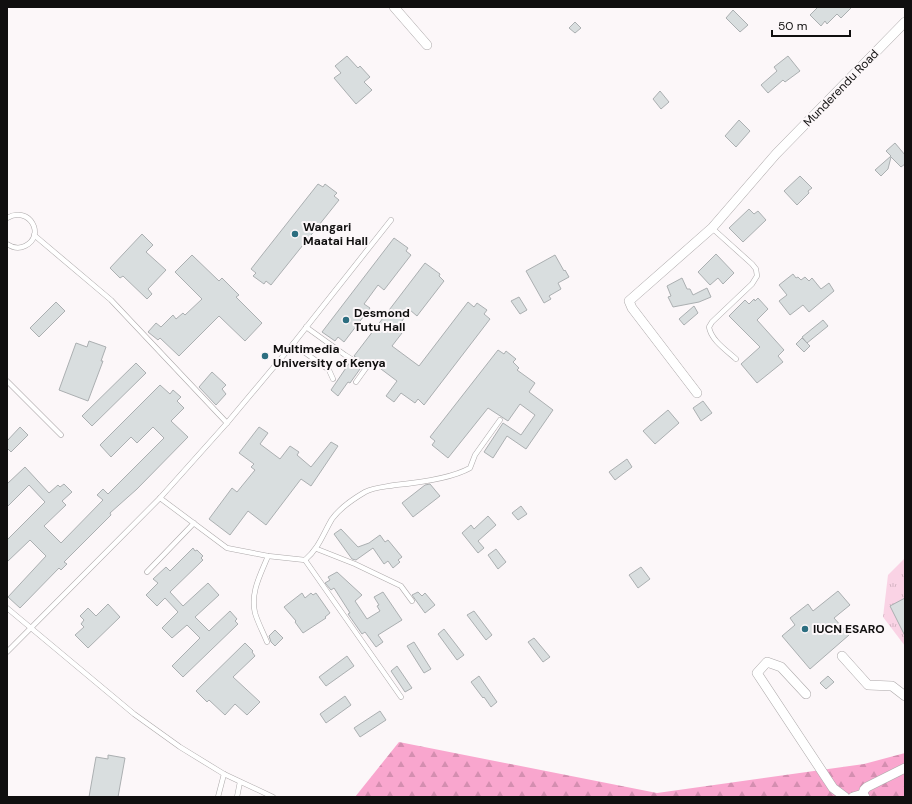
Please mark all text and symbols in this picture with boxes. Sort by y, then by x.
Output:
scale bar [772,12,850,38]
text: 50 m [778,18,807,34]
street label: Munderendu Road [800,46,882,130]
place label: Wangari Maatai Hall [303,219,368,249]
marker: Wangari Maatai Hall [290,229,300,239]
place label: Desmond Tutu Hall [354,305,410,335]
marker: Desmond Tutu Hall [341,315,351,325]
place label: Multimedia University of Kenya [273,341,386,371]
marker: Multimedia University of Kenya [260,351,270,361]
place label: IUCN ESARO [813,621,885,637]
marker: IUCN ESARO [800,624,810,634]

